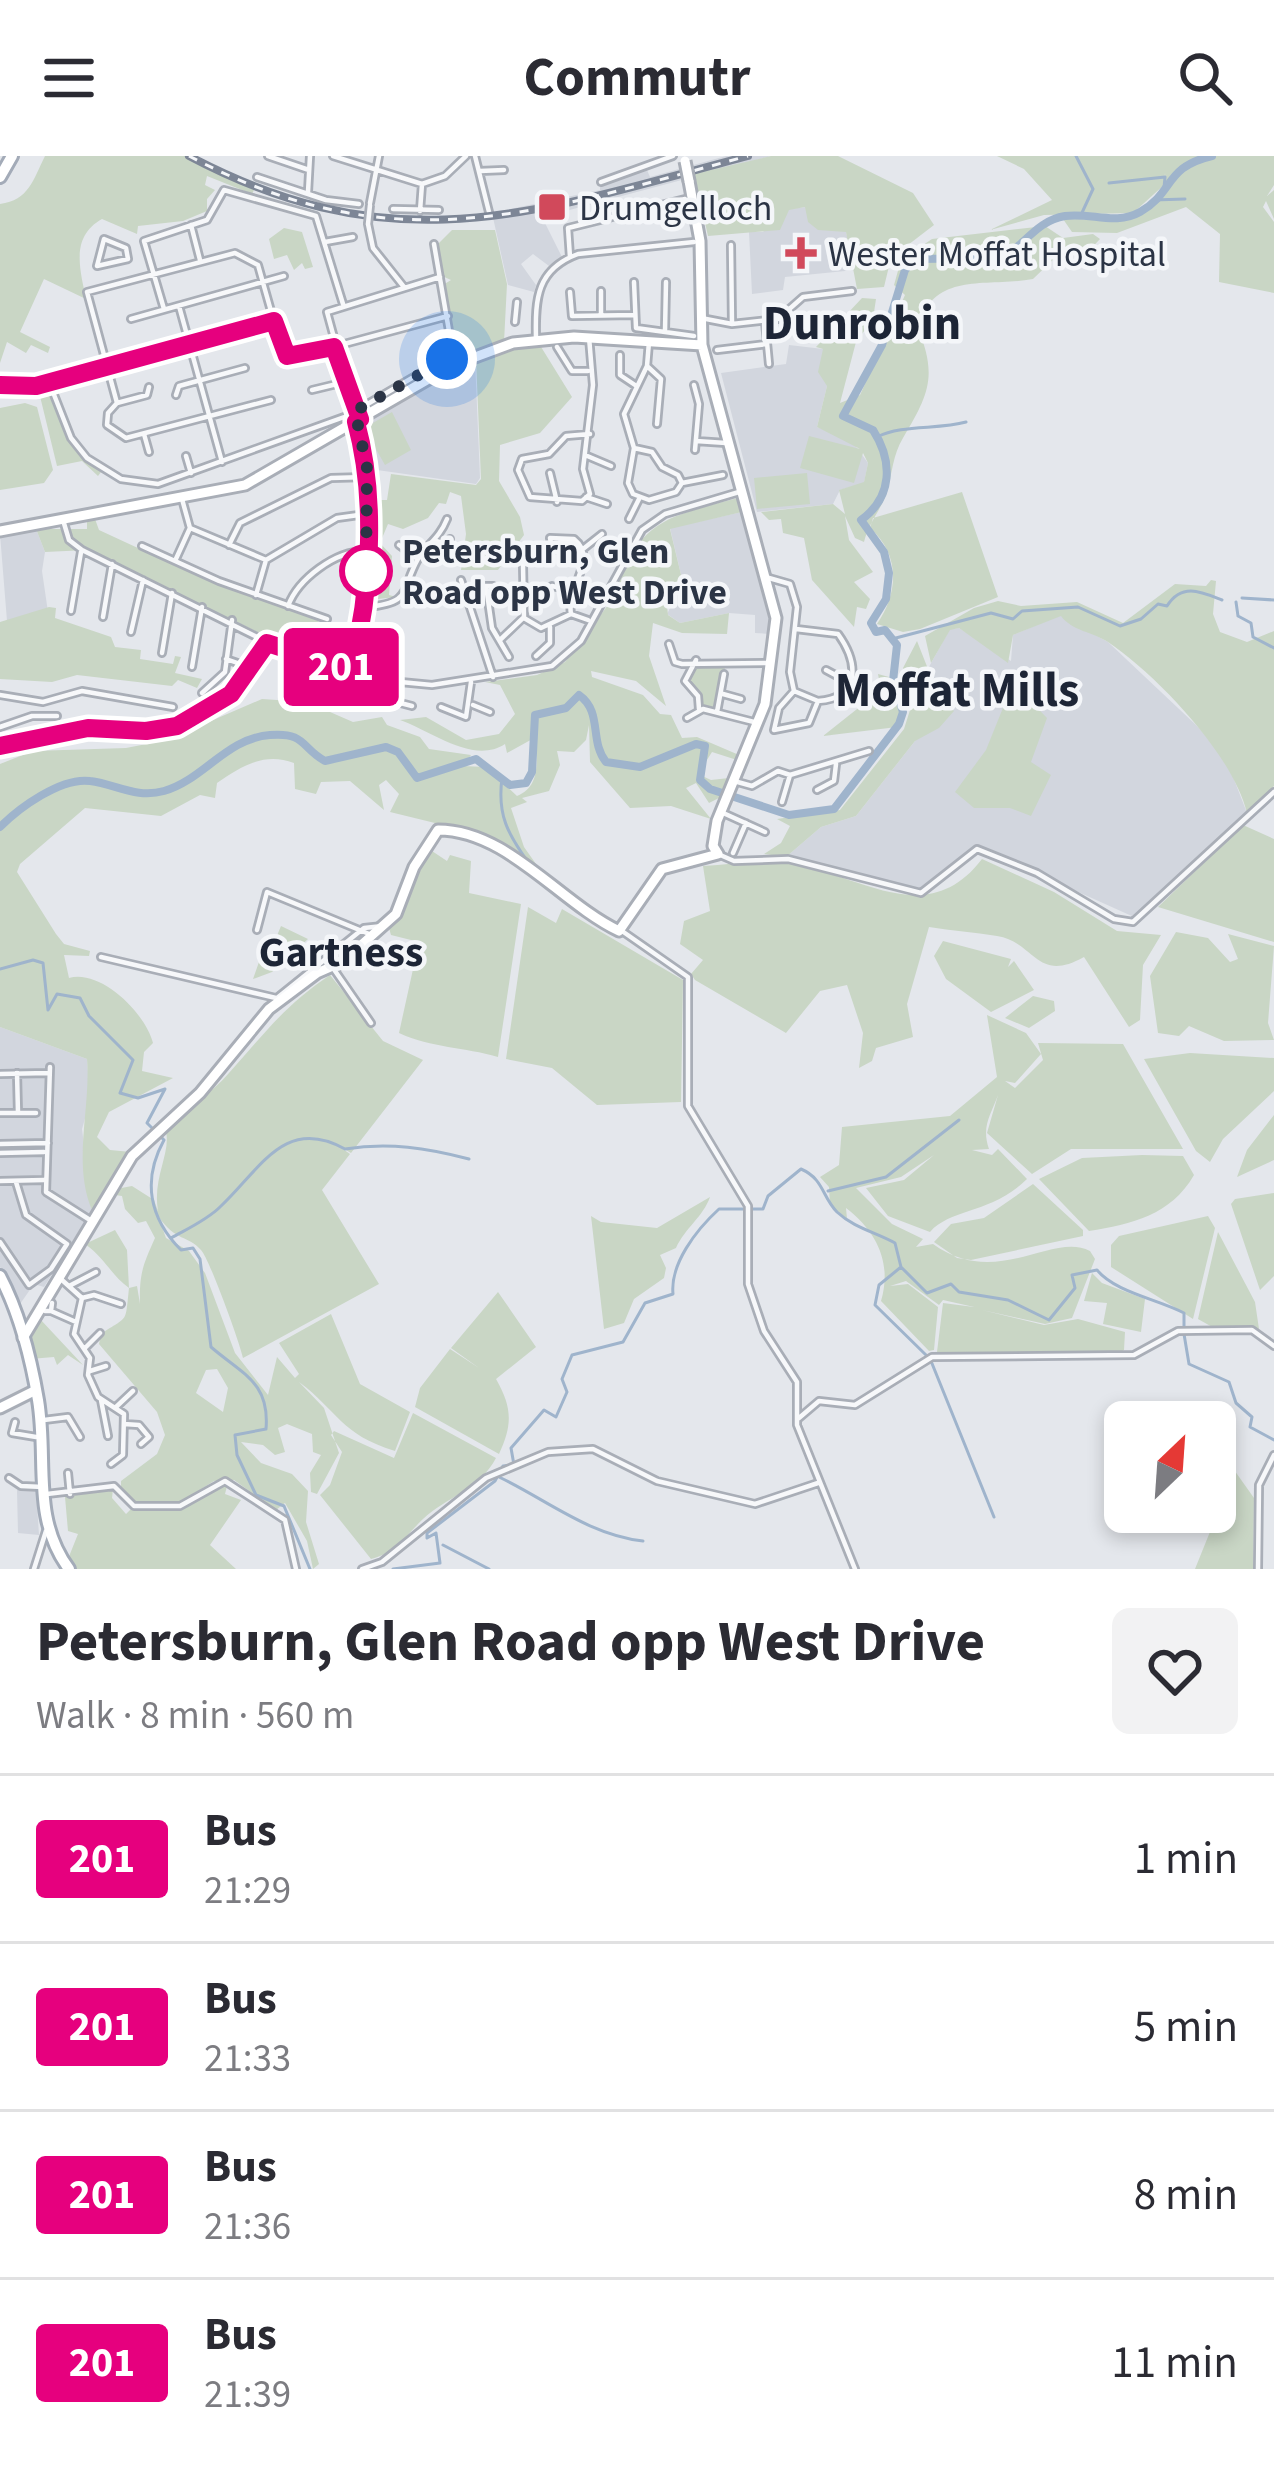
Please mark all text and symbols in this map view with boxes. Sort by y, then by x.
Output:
text: Commutr [524,40,750,117]
icon: menu [36,45,102,111]
icon: search [1172,45,1238,111]
place label: Drumgelloch [579,183,772,234]
marker: Drumgelloch [536,191,568,223]
place label: Wester Moffat Hospital [828,229,1166,280]
marker: Wester Moffat Hospital [785,237,817,269]
district label: Dunrobin [763,290,961,358]
your location [417,329,477,389]
place label: Petersburn, Glen Road opp West Drive [402,526,727,618]
marker: Petersburn, Glen Road opp West Drive [341,546,391,596]
line badge: 201 [272,628,410,706]
text: 201 [308,637,374,697]
district label: Moffat Mills [835,657,1079,725]
district label: Gartness [259,923,423,983]
north arrow [1104,1401,1236,1533]
map controls [1104,1401,1236,1533]
text: Petersburn, Glen Road opp West Drive [36,1602,985,1683]
button: heart [1112,1608,1238,1734]
text: Walk · 8 min · 560 m [36,1688,354,1744]
text: Bus [204,1799,277,1863]
text: 1 min [1134,1827,1238,1891]
text: 201 [69,1829,135,1889]
text: 21:29 [204,1863,291,1919]
text: Bus [204,1967,277,2031]
text: 5 min [1134,1995,1238,2059]
text: 201 [69,1997,135,2057]
text: 21:33 [204,2031,291,2087]
text: Bus [204,2135,277,2199]
text: 8 min [1134,2163,1238,2227]
text: 201 [69,2165,135,2225]
text: 21:36 [204,2199,291,2255]
text: Bus [204,2303,277,2367]
text: 11 min [1111,2331,1238,2395]
text: 201 [69,2333,135,2393]
text: 21:39 [204,2367,291,2423]

